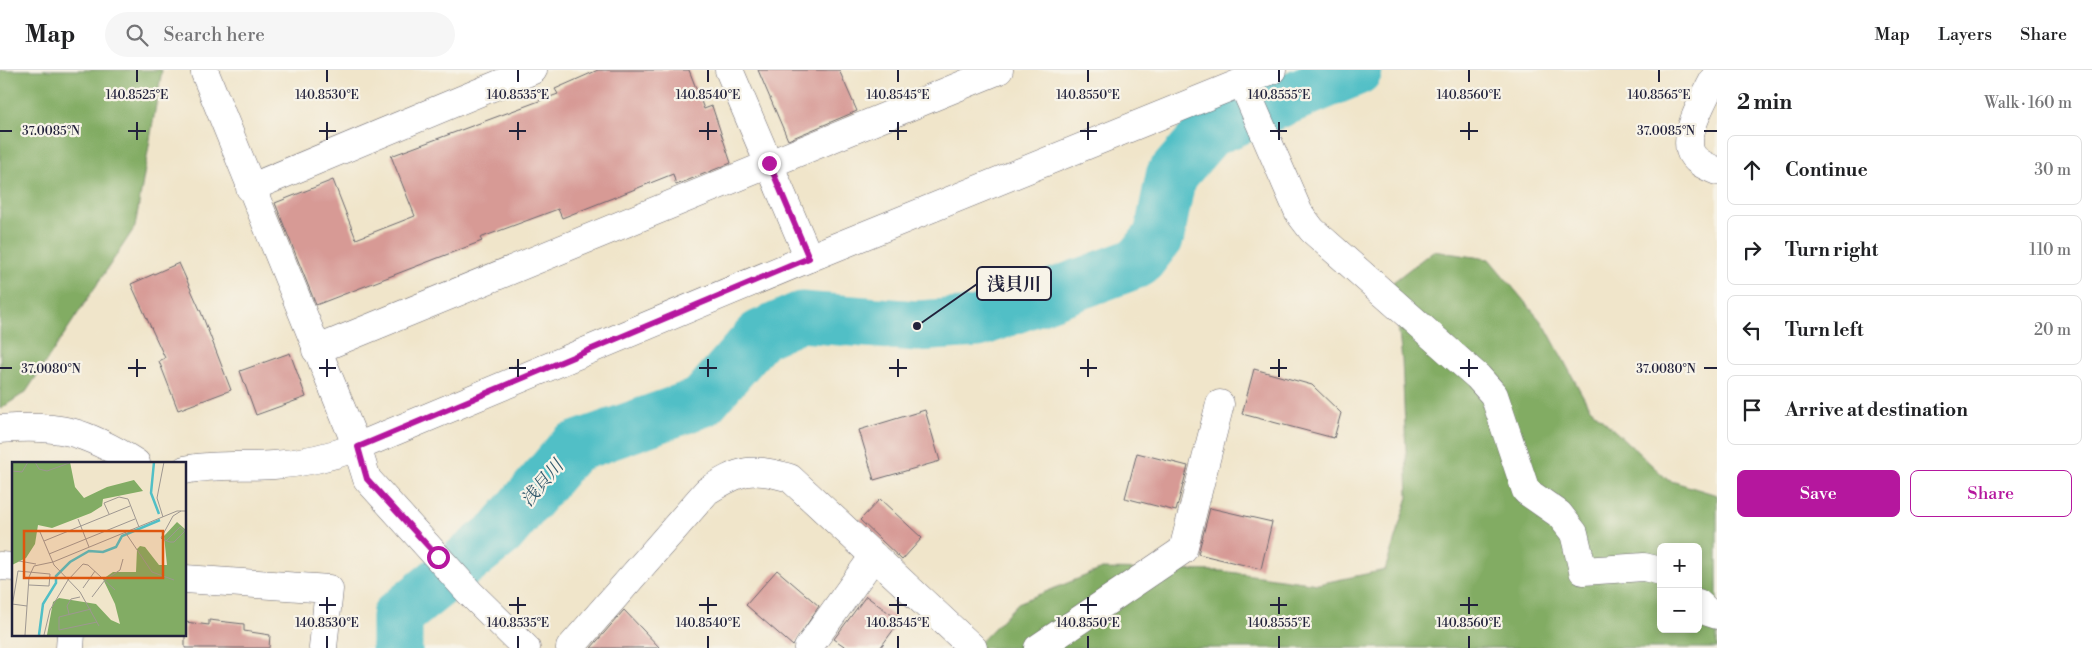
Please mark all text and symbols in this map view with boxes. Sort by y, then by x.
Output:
search box [105,12,455,57]
text: Map [25,20,75,50]
icon: search [123,21,151,49]
text: Search here [163,23,265,47]
text: Map [1875,23,1910,46]
text: Layers [1938,23,1992,46]
text: Share [2020,23,2067,46]
text: 140.8525°E [106,88,168,103]
text: 140.8530°E [295,88,359,103]
text: 140.8535°E [487,88,549,103]
text: 140.8540°E [676,88,740,103]
text: 140.8545°E [866,88,930,103]
text: 140.8550°E [1056,88,1120,103]
text: 140.8555°E [1248,88,1310,103]
text: 140.8560°E [1437,88,1501,103]
text: 140.8565°E [1627,88,1691,103]
text: 2 min [1737,90,1792,116]
text: Walk · 160 m [1984,93,2072,113]
text: 37.0085°N [22,124,80,139]
text: 37.0085°N [1637,124,1695,139]
route end [758,152,781,175]
icon: ahead [1738,156,1766,184]
text: Continue [1785,158,1868,182]
text: 30 m [2034,160,2071,180]
icon: right [1738,236,1766,264]
text: Turn right [1785,238,1878,262]
text: 110 m [2029,240,2071,260]
callout: 浅貝川 [977,267,1051,300]
text: 浅貝川 [987,273,1041,296]
icon: left [1738,316,1766,344]
text: Turn left [1785,318,1864,342]
text: 20 m [2034,320,2071,340]
text: 37.0080°N [21,362,81,377]
text: 37.0080°N [1636,362,1696,377]
icon: arrive [1738,396,1766,424]
text: Arrive at destination [1785,398,1968,422]
water label: 浅貝川 [516,454,570,511]
inset map [12,462,186,636]
button: Save [1737,470,1900,517]
button: Share [1910,470,2072,517]
map controls [1657,543,1702,633]
button: + [1657,543,1702,588]
route start [427,546,450,569]
button: − [1657,588,1702,633]
text: 140.8530°E [295,616,359,631]
text: 140.8535°E [487,616,549,631]
text: 140.8540°E [676,616,740,631]
text: 140.8545°E [866,616,930,631]
text: 140.8550°E [1056,616,1120,631]
text: 140.8555°E [1248,616,1310,631]
text: 140.8560°E [1437,616,1501,631]

